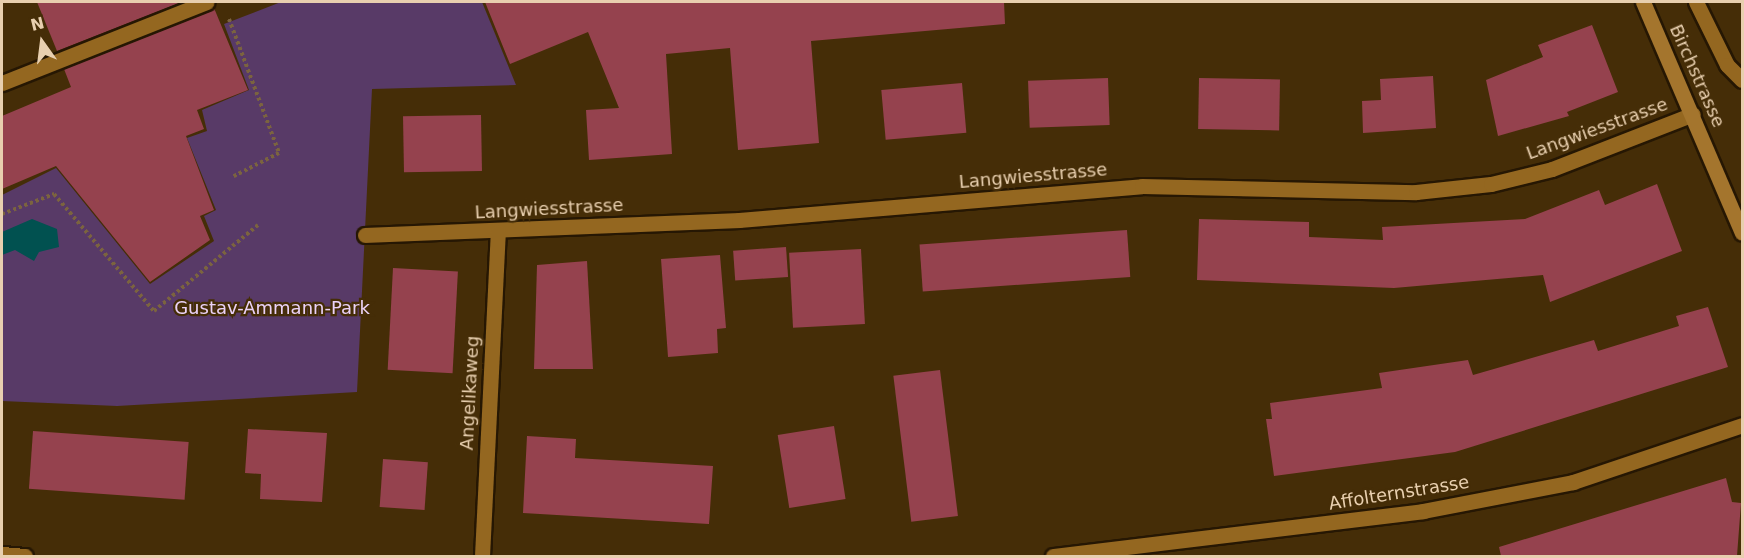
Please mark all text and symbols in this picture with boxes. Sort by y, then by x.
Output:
north arrow [12,12,72,72]
text: N [29,13,46,35]
street label: Birchstrasse [1665,21,1729,131]
street label: Langwiesstrasse [1523,93,1671,165]
street label: Langwiesstrasse [958,159,1108,193]
street label: Langwiesstrasse [474,194,624,224]
park label: Gustav-Ammann-Park [174,297,370,319]
street label: Angelikaweg [456,335,484,451]
street label: Affolternstrasse [1327,471,1471,515]

